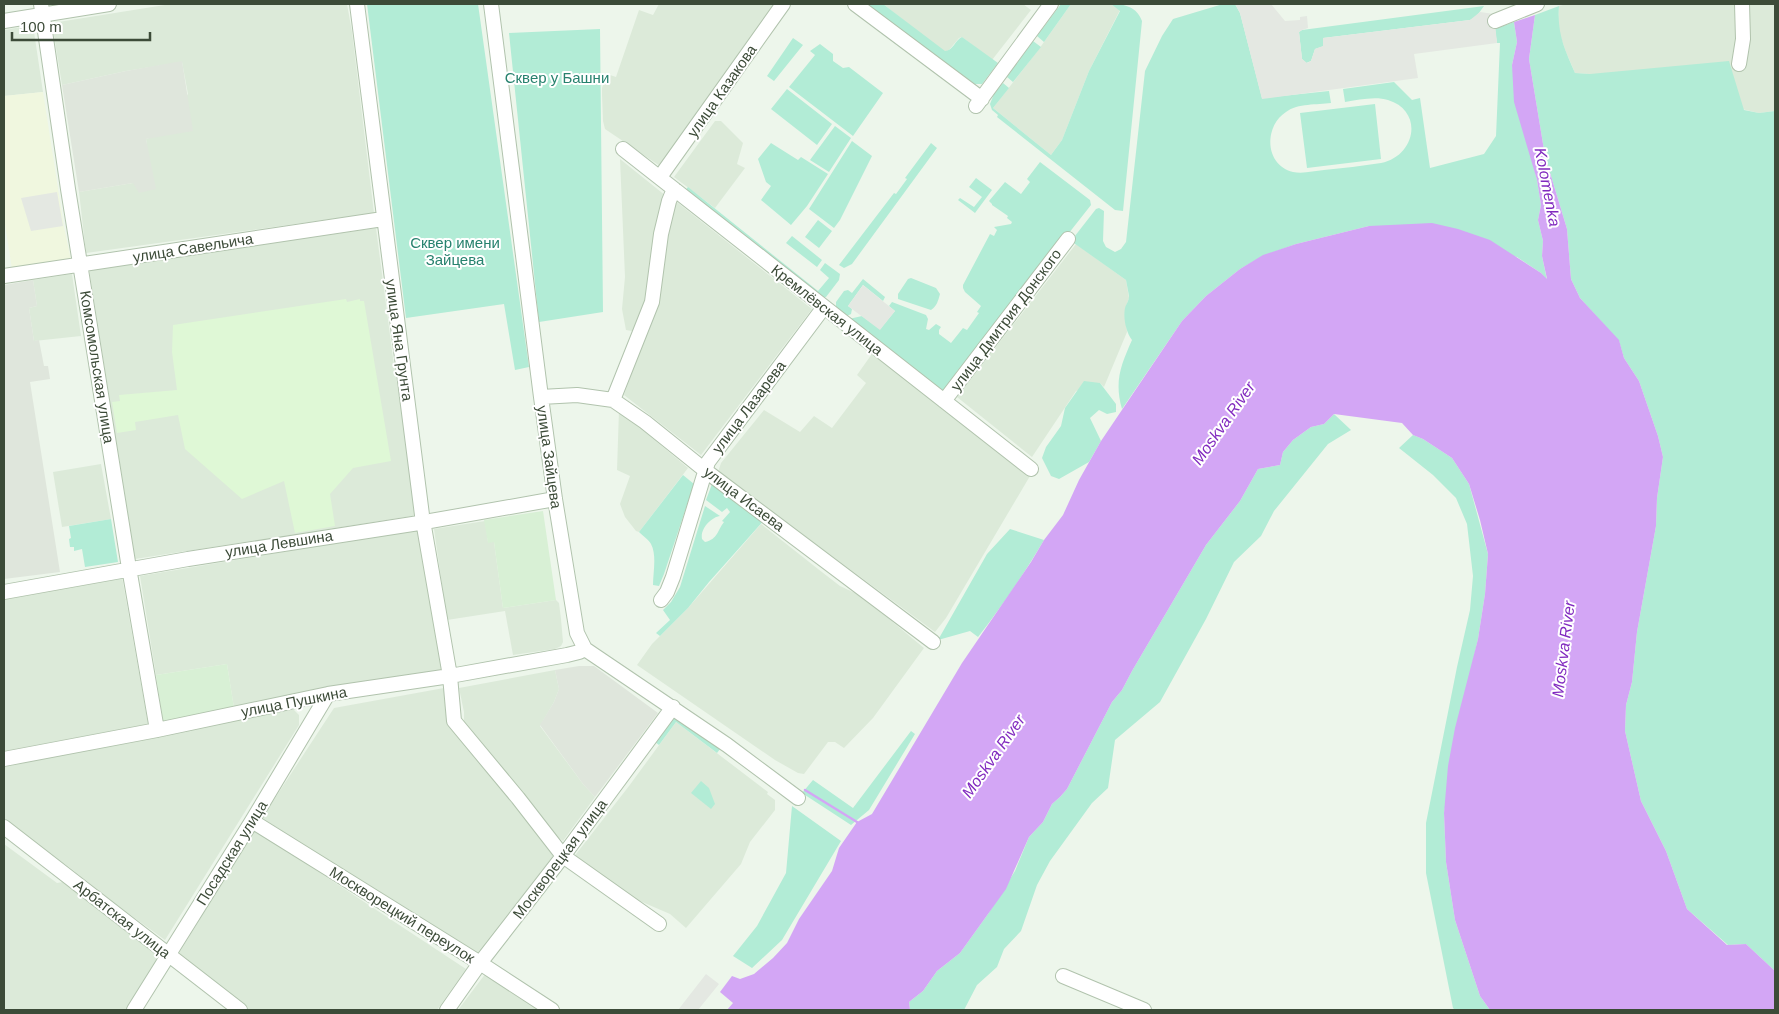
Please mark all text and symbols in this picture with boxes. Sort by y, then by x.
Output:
scale bar [12,10,150,42]
text: 100 m [20,18,62,35]
street label: улица Казакова [683,41,760,140]
park label: Сквер у Башни [505,69,609,86]
water label: Kolomenka [1532,146,1564,228]
street label: улица Савельича [132,230,255,265]
park label: Сквер имени Зайцева [410,234,500,268]
street label: улица Дмитрия Донского [947,245,1064,394]
street label: Кремлёвская улица [768,261,887,359]
street label: улица Яна Грунта [382,278,417,403]
street label: Комсомольская улица [77,289,118,445]
street label: улица Лазарева [708,357,789,456]
water label: Moskva River [1189,378,1259,468]
street label: улица Зайцева [534,404,565,510]
street label: улица Исаева [701,463,788,535]
street label: улица Левшина [224,527,335,560]
water label: Moskva River [1549,599,1578,698]
street label: улица Пушкина [240,683,349,720]
water label: Moskva River [959,711,1029,801]
street label: Москворецкая улица [509,795,610,922]
street label: Посадская улица [193,797,271,908]
street label: Москворецкий переулок [327,863,478,967]
street label: Арбатская улица [71,876,174,962]

